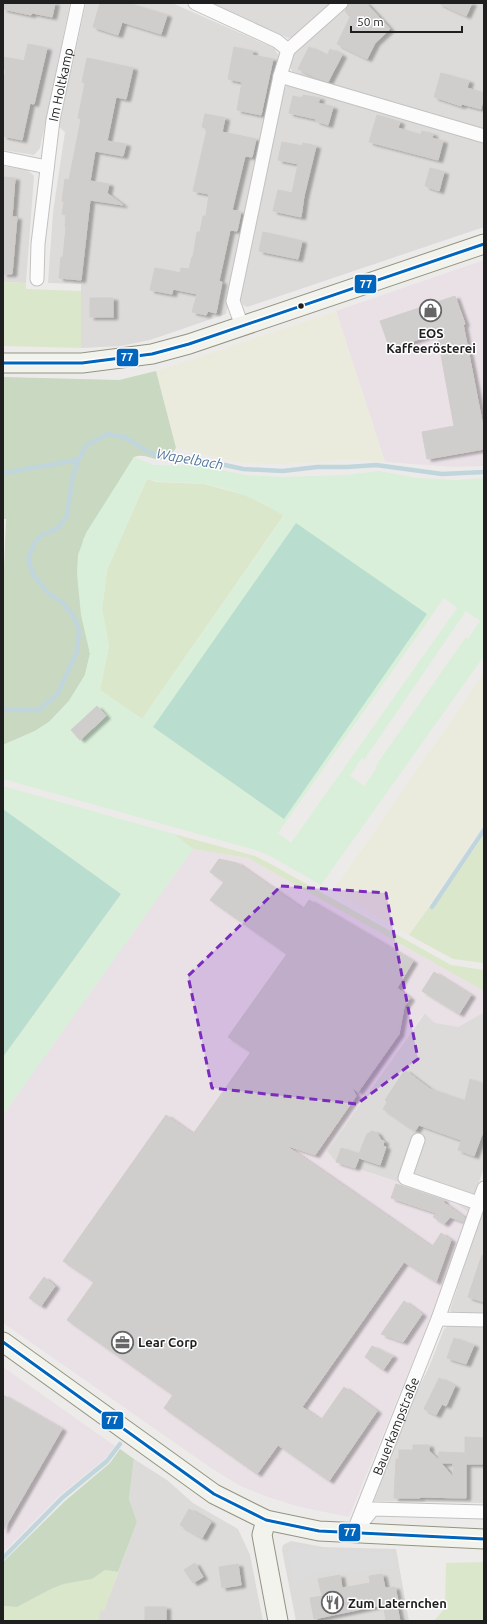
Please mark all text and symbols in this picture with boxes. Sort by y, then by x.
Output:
scale bar [351,8,462,34]
text: 50 m [357,15,384,28]
street label: Im Holtkamp [46,47,75,123]
line badge: 77 [354,274,377,294]
text: 77 [360,278,372,290]
shop icon: EOS Kaffeerösterei [418,298,444,324]
unlabelled marker [296,301,306,311]
place label: EOS Kaffeerösterei [386,326,476,355]
line badge: 77 [116,348,139,367]
text: 77 [121,351,133,363]
water label: Wapelbach [155,445,225,473]
office icon: Lear Corp [109,1329,135,1355]
place label: Lear Corp [138,1335,197,1349]
street label: Bauerkampstraße [370,1375,421,1477]
line badge: 77 [101,1411,124,1430]
text: 77 [106,1414,118,1426]
line badge: 77 [338,1523,361,1542]
text: 77 [344,1526,356,1538]
restaurant icon: Zum Laternchen [319,1590,345,1616]
place label: Zum Laternchen [348,1596,447,1610]

